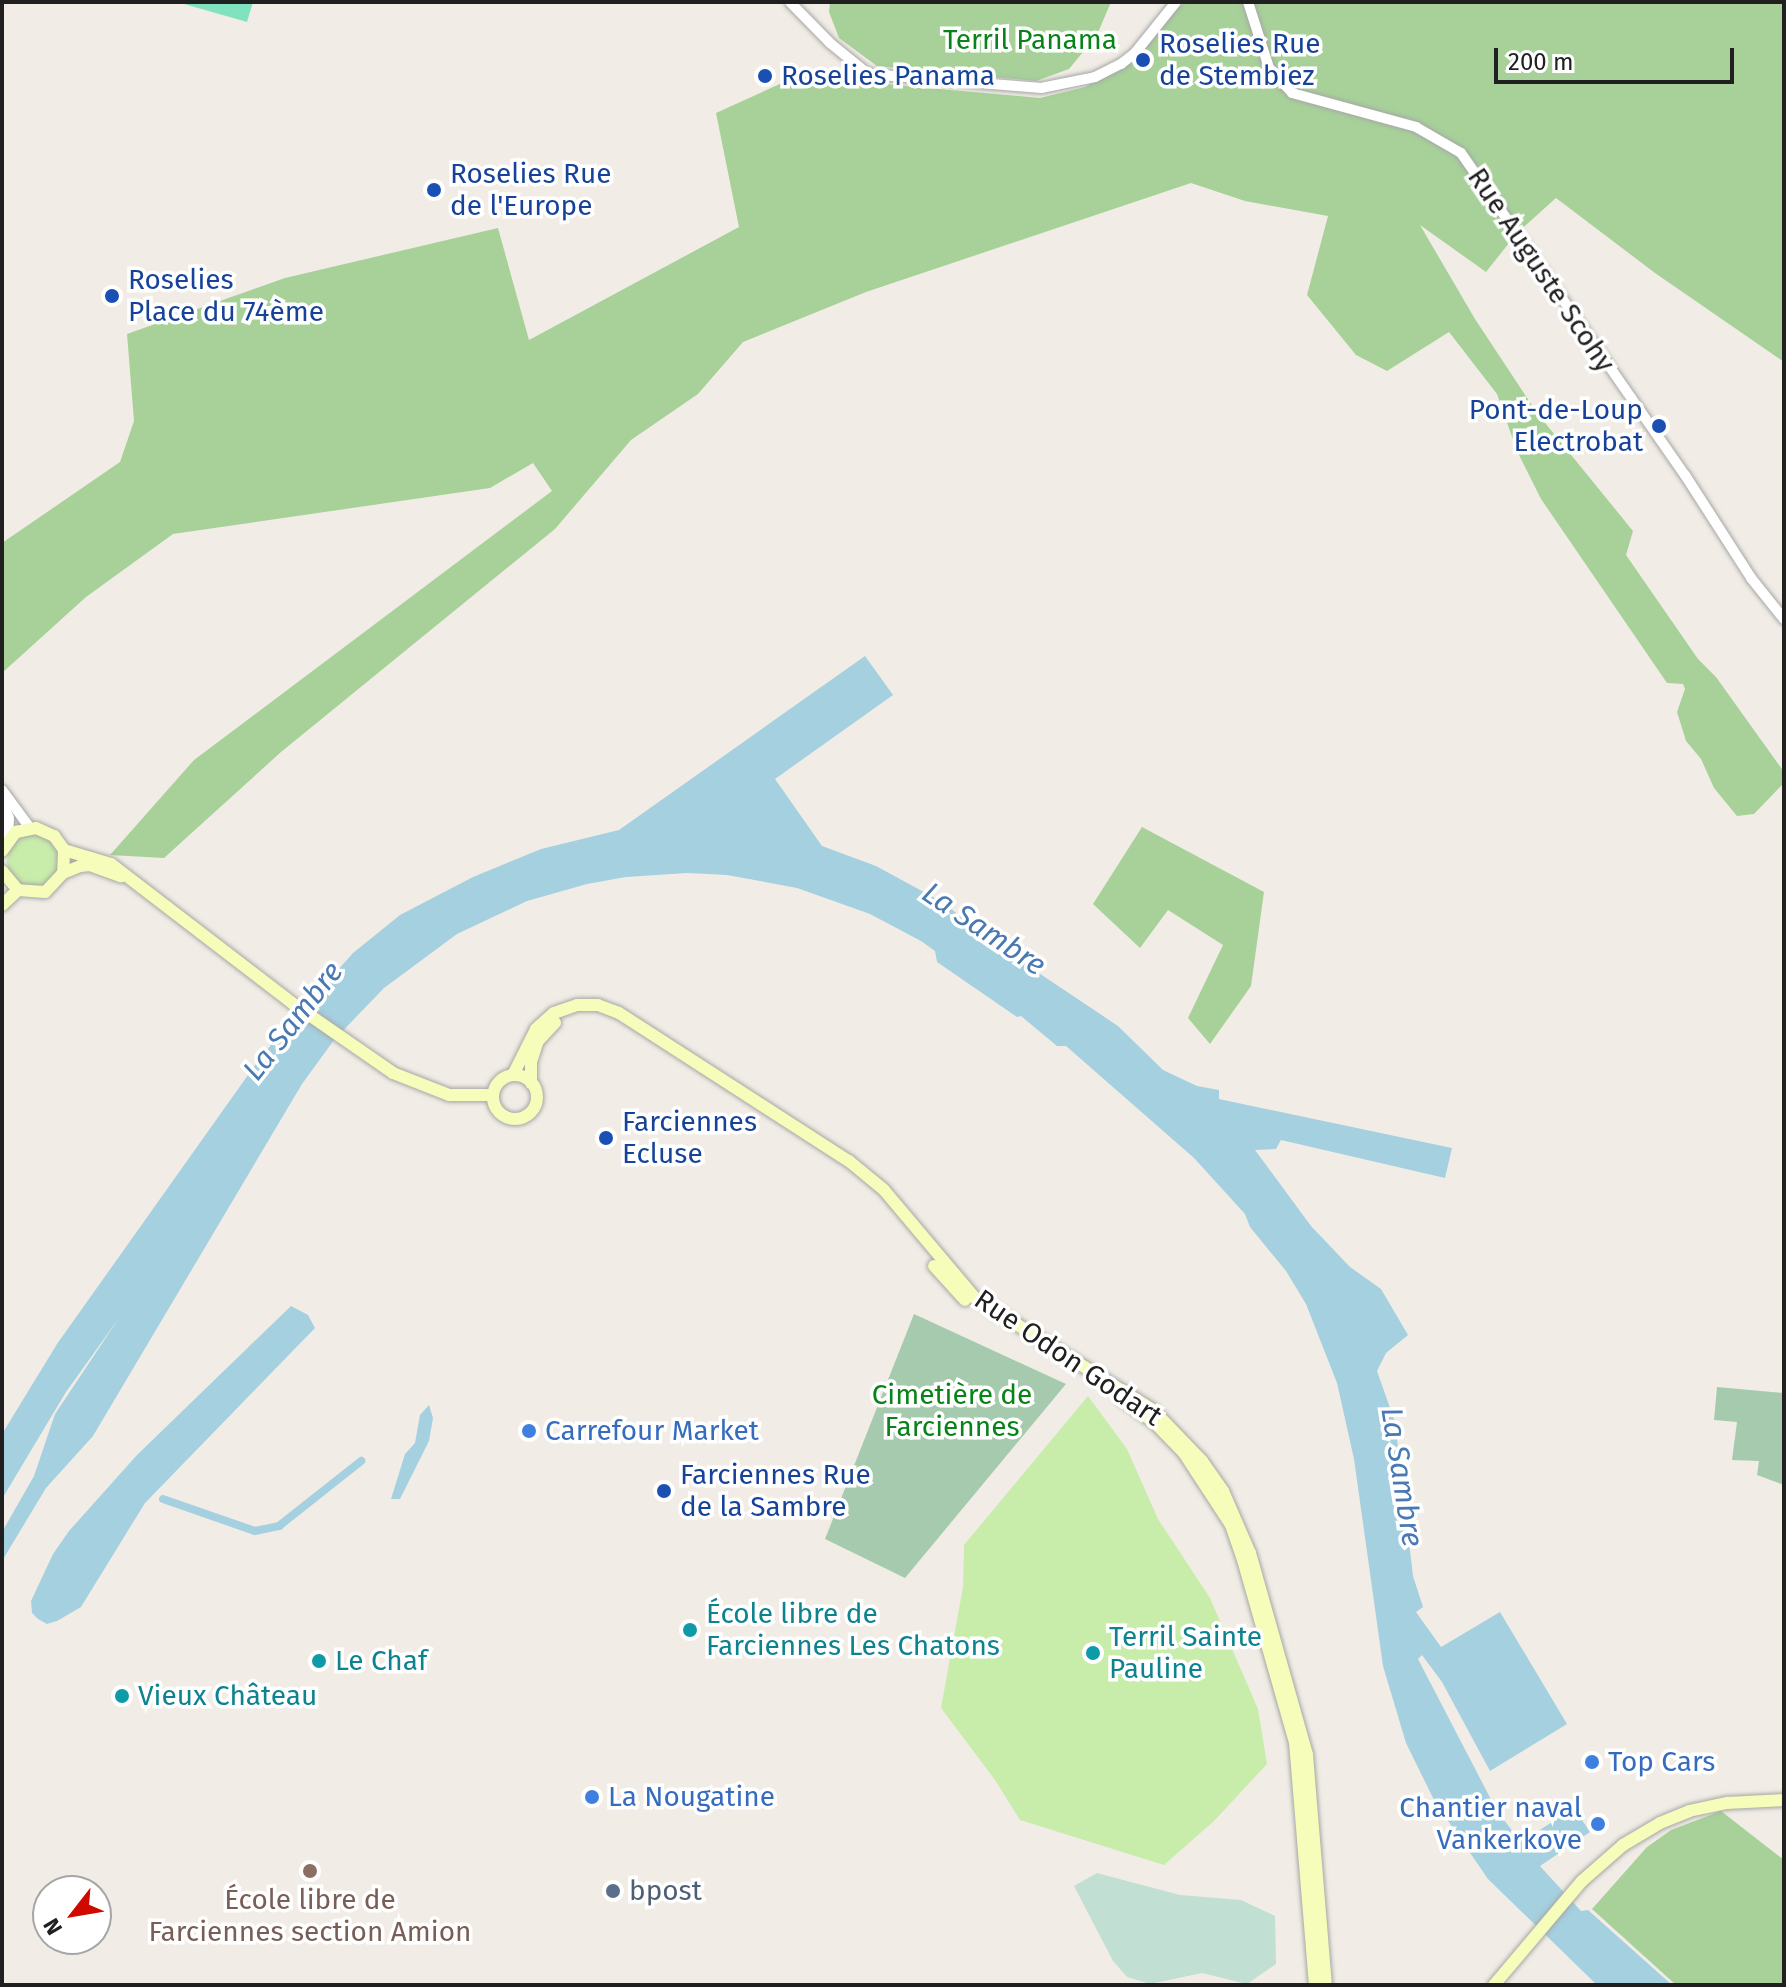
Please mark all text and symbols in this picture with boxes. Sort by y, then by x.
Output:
park label: Terril Panama [943,23,1117,57]
place label: Roselies Rue de Stembiez [1159,27,1321,93]
scale bar [1498,32,1738,82]
text: 200 m [1508,48,1574,76]
marker: Roselies Rue de Stembiez [1134,51,1152,69]
place label: Roselies Panama [781,59,995,93]
marker: Roselies Panama [756,67,774,85]
place label: Roselies Rue de l'Europe [450,157,612,223]
street label: Rue Auguste Scohy [1460,162,1622,378]
marker: Roselies Rue de l'Europe [425,181,443,199]
place label: Roselies Place du 74ème [128,263,324,329]
marker: Roselies Place du 74ème [103,287,121,305]
place label: Pont-de-Loup Electrobat [1469,393,1643,459]
marker: Pont-de-Loup Electrobat [1650,417,1668,435]
water label: La Sambre [916,875,1052,983]
water label: La Sambre [235,954,351,1088]
place label: Farciennes Ecluse [622,1105,757,1171]
marker: Farciennes Ecluse [597,1129,615,1147]
street label: Rue Odon Godart [968,1283,1168,1433]
park label: Cimetière de Farciennes [872,1378,1032,1444]
water label: La Sambre [1373,1405,1431,1549]
place label: Carrefour Market [545,1414,759,1448]
marker: Carrefour Market [520,1422,538,1440]
place label: Farciennes Rue de la Sambre [680,1458,871,1524]
marker: Farciennes Rue de la Sambre [655,1482,673,1500]
place label: École libre de Farciennes Les Chatons [706,1597,1000,1663]
place label: Terril Sainte Pauline [1109,1620,1262,1686]
marker: École libre de Farciennes Les Chatons [681,1621,699,1639]
place label: Le Chaf [335,1644,427,1678]
marker: Terril Sainte Pauline [1084,1644,1102,1662]
marker: Le Chaf [310,1652,328,1670]
place label: Vieux Château [138,1679,317,1713]
marker: Vieux Château [113,1687,131,1705]
place label: Top Cars [1608,1745,1715,1779]
marker: Top Cars [1583,1753,1601,1771]
place label: La Nougatine [608,1780,775,1814]
marker: La Nougatine [583,1788,601,1806]
place label: Chantier naval Vankerkove [1399,1791,1582,1857]
marker: Chantier naval Vankerkove [1589,1815,1607,1833]
marker: École libre de Farciennes section Amion [301,1862,319,1880]
place label: bpost [629,1874,702,1908]
north arrow [32,1875,112,1955]
marker: bpost [604,1882,622,1900]
place label: École libre de Farciennes section Amion [149,1883,471,1949]
text: N [37,1913,68,1940]

